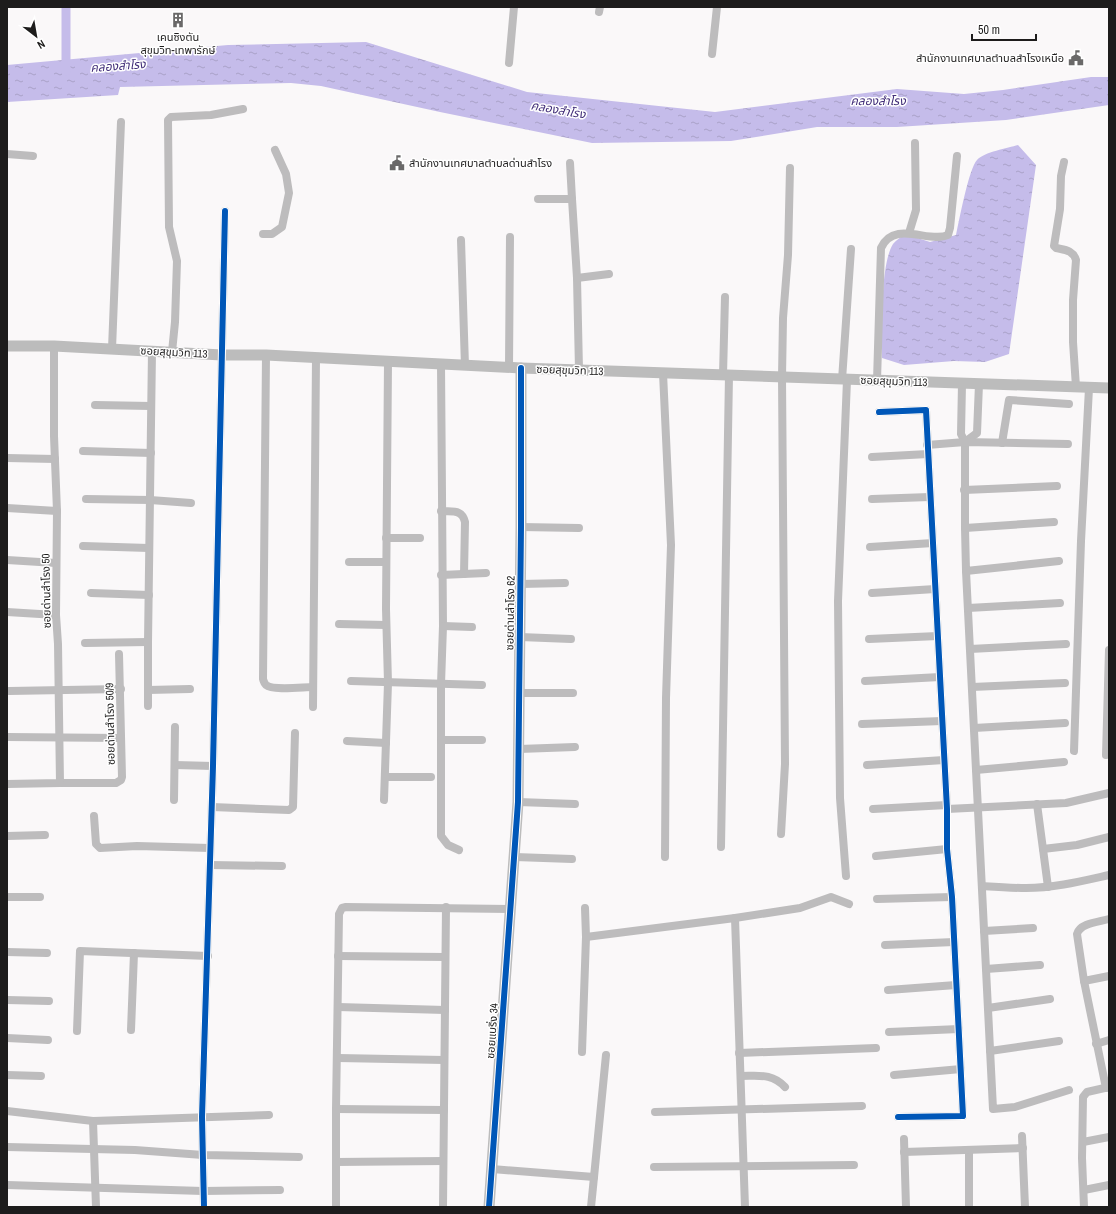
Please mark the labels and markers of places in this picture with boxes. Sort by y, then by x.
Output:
building icon: เคนซิงตัน สุขุมวิท-เทพารักษ์ [169,11,187,29]
place label: เคนซิงตัน สุขุมวิท-เทพารักษ์ [140,30,216,57]
public building icon: สำนักงานเทศบาลตำบลสำโรงเหนือ [1067,49,1085,67]
place label: สำนักงานเทศบาลตำบลสำโรงเหนือ [916,51,1064,65]
public building icon: สำนักงานเทศบาลตำบลด่านสำโรง [388,154,406,172]
place label: สำนักงานเทศบาลตำบลด่านสำโรง [409,156,552,170]

